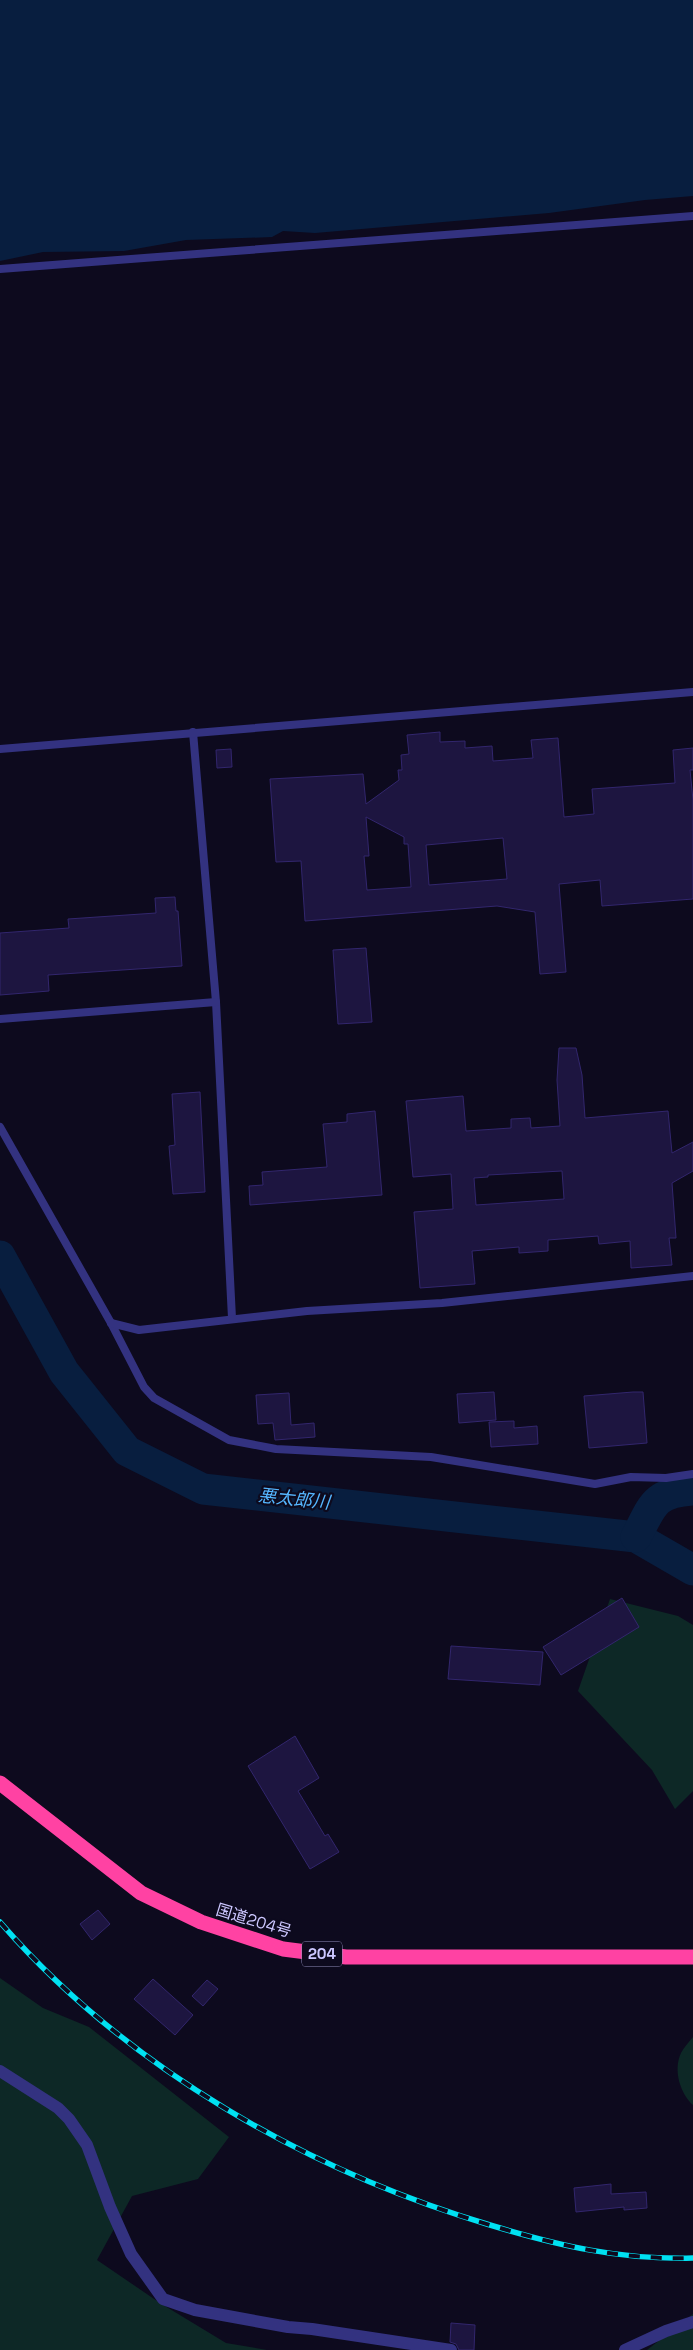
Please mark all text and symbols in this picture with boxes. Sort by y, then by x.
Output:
water label: 悪太郎川 [257,1483,333,1514]
street label: 国道204号 [214,1899,294,1942]
road number: 204 [302,1942,342,1966]

